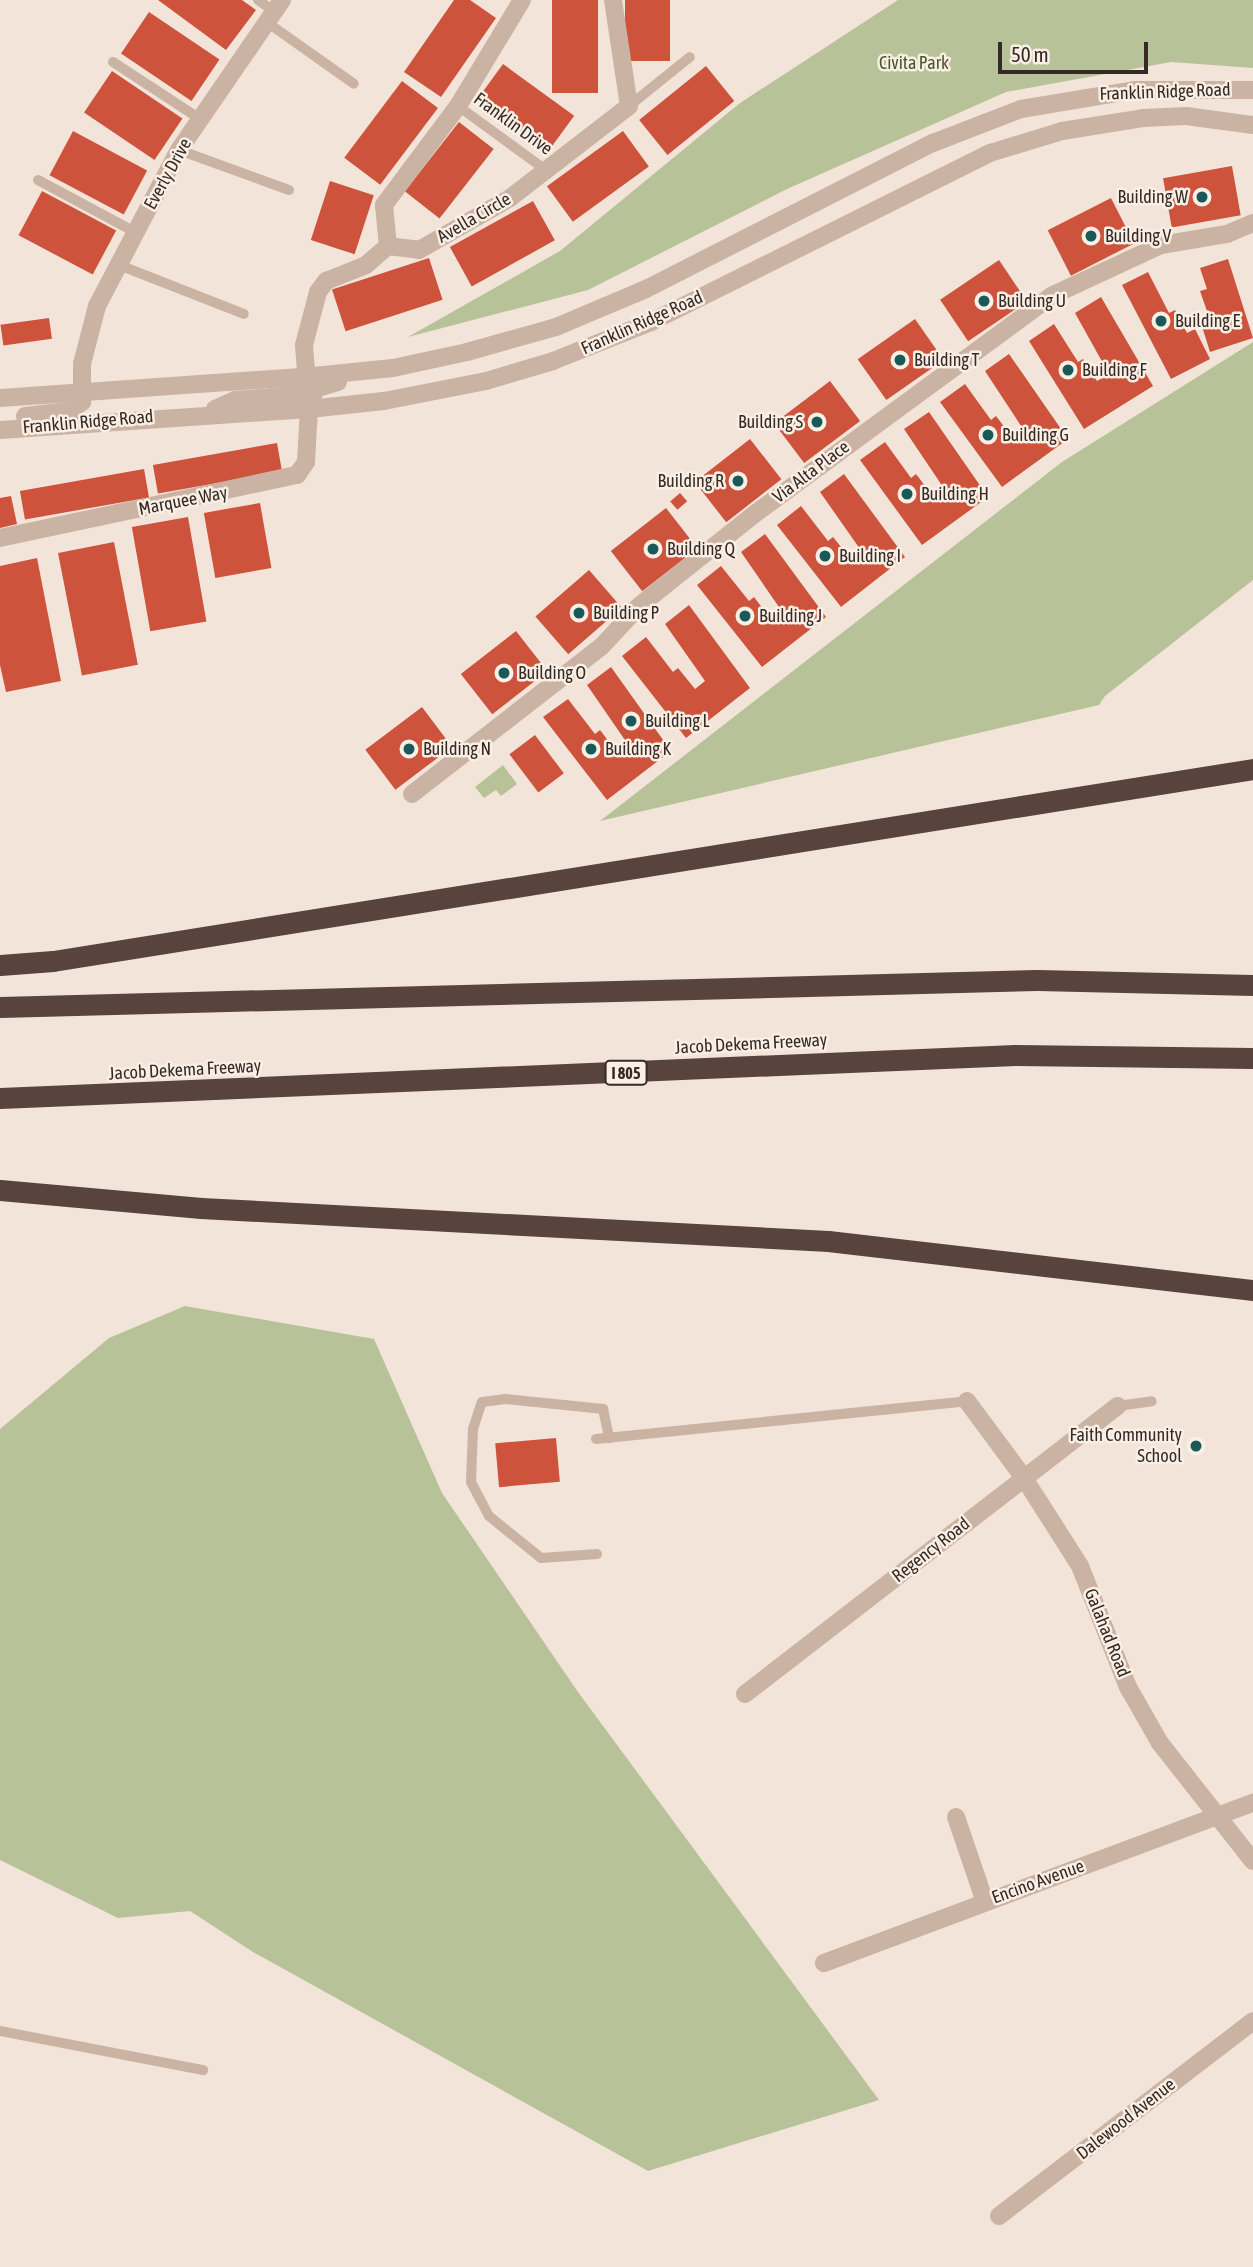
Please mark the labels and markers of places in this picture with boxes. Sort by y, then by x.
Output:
place label: Building W [1117,186,1188,208]
marker: Building W [1194,189,1210,205]
place label: Building V [1105,225,1171,247]
marker: Building V [1083,228,1099,244]
place label: Building U [998,290,1066,312]
marker: Building U [976,293,992,309]
place label: Building E [1175,310,1240,332]
marker: Building E [1153,313,1169,329]
place label: Building T [914,349,979,371]
marker: Building T [892,352,908,368]
place label: Building F [1082,359,1147,381]
marker: Building F [1060,362,1076,378]
place label: Building S [738,411,803,433]
marker: Building S [809,414,825,430]
place label: Building G [1002,424,1069,446]
marker: Building G [980,427,996,443]
place label: Building R [657,470,724,492]
marker: Building R [730,473,746,489]
place label: Building H [921,483,989,505]
marker: Building H [899,486,915,502]
place label: Building Q [667,538,735,560]
marker: Building Q [645,541,661,557]
place label: Building I [839,545,901,567]
marker: Building I [817,548,833,564]
place label: Building P [593,602,659,624]
marker: Building P [571,605,587,621]
place label: Building J [759,605,822,627]
marker: Building J [737,608,753,624]
place label: Building O [518,662,586,684]
marker: Building O [496,665,512,681]
place label: Building L [645,710,710,732]
marker: Building L [623,713,639,729]
place label: Building N [423,738,491,760]
place label: Building K [605,738,671,760]
marker: Building N [401,741,417,757]
marker: Building K [583,741,599,757]
place label: Faith Community School [1070,1425,1182,1468]
marker: Faith Community School [1188,1438,1204,1454]

